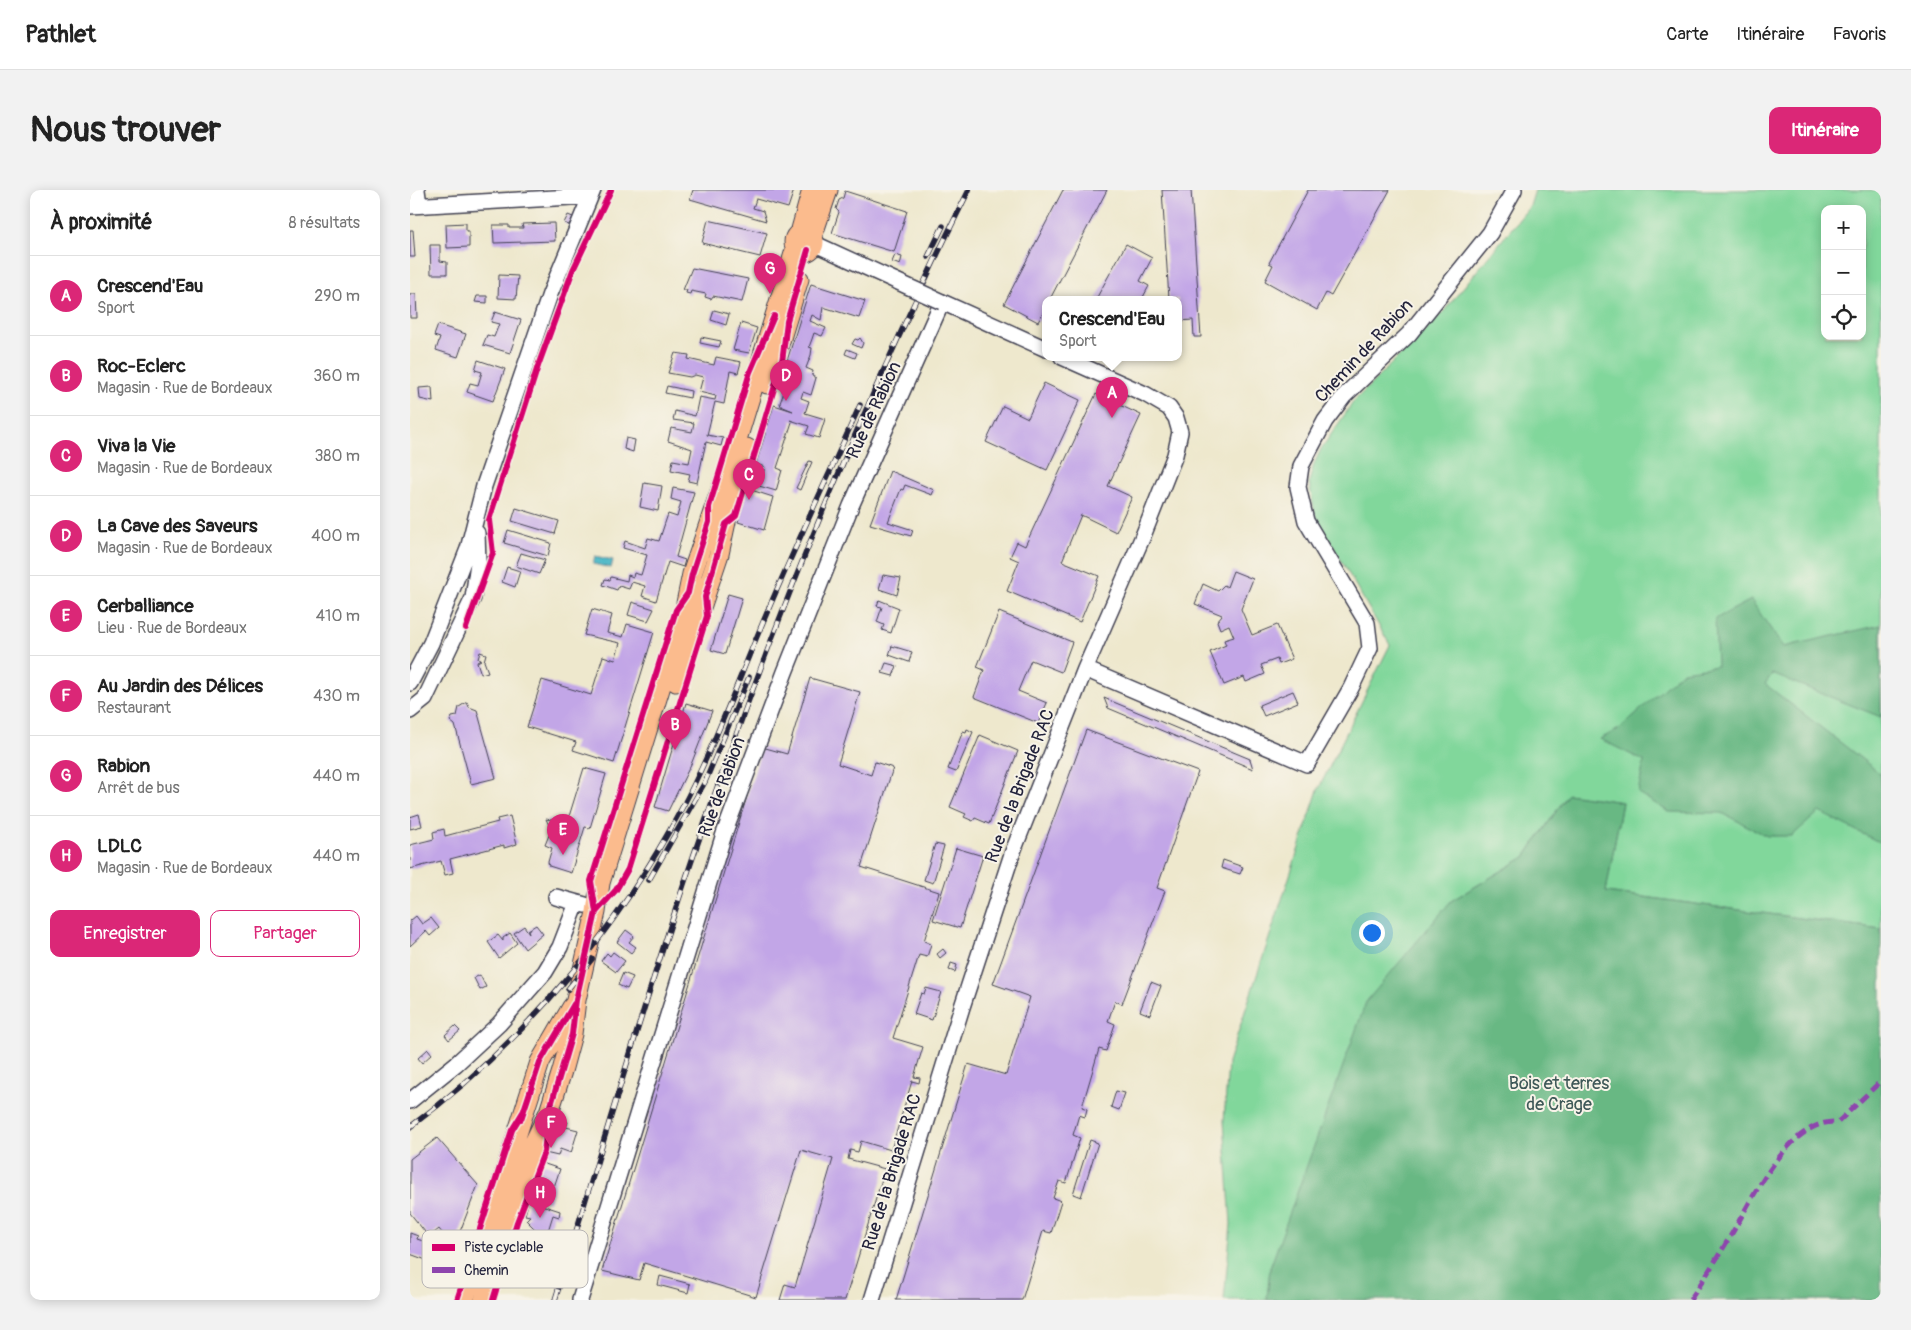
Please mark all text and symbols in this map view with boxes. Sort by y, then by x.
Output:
text: Pathlet [25,20,96,49]
text: Carte [1666,23,1708,46]
text: Itinéraire [1736,23,1804,46]
text: Favoris [1832,23,1886,46]
button: Itinéraire [1769,107,1881,154]
text: Nous trouver [30,108,221,152]
map controls [1821,205,1866,340]
button: + [1821,205,1866,250]
text: À proximité [50,209,153,236]
text: 8 résultats [289,213,360,233]
button: − [1821,250,1866,295]
pin: G [754,253,786,294]
text: Crescend'Eau [97,274,203,298]
text: A [61,286,71,306]
text: 290 m [314,286,360,306]
street label: Chemin de Rabion [1310,294,1418,408]
button: locate [1821,295,1866,340]
popup [1042,296,1182,361]
text: Sport [97,298,135,318]
text: Crescend'Eau [1059,307,1165,331]
text: Sport [1059,331,1096,351]
text: Roc-Eclerc [97,354,186,378]
street label: Rue de Rabion [841,358,907,462]
pin: D [770,360,802,401]
text: B [61,366,71,386]
text: 360 m [313,366,360,386]
pin: A [1096,377,1128,418]
text: Magasin · Rue de Bordeaux [97,378,273,398]
text: Viva la Vie [97,434,175,458]
text: C [61,446,71,466]
text: 380 m [314,446,360,466]
text: Magasin · Rue de Bordeaux [97,458,273,478]
pin: C [733,459,765,500]
text: La Cave des Saveurs [97,514,257,538]
text: D [61,526,71,546]
text: 400 m [311,526,360,546]
text: Magasin · Rue de Bordeaux [97,538,273,558]
text: Cerballiance [97,594,194,618]
text: E [62,606,70,626]
text: 410 m [316,606,360,626]
text: Lieu · Rue de Bordeaux [97,618,247,638]
text: Au Jardin des Délices [97,674,263,698]
text: F [61,686,71,706]
text: 430 m [313,686,360,706]
text: Restaurant [97,698,171,718]
street label: Rue de la Brigade RAC [980,706,1060,866]
pin: B [659,709,691,750]
street label: Rue de Rabion [693,734,751,840]
text: Rabion [97,754,150,778]
text: G [61,766,71,786]
text: 440 m [313,766,360,786]
text: Arrêt de bus [97,778,180,798]
pin: E [547,814,579,855]
text: LDLC [97,834,142,858]
text: H [61,846,71,866]
text: 440 m [313,846,360,866]
text: Magasin · Rue de Bordeaux [97,858,273,878]
button: Enregistrer [50,910,200,957]
button: Partager [210,910,360,957]
your location [1359,920,1385,946]
park label: Bois et terres de Crage [1509,1072,1609,1116]
street label: Rue de la Brigade RAC [857,1091,927,1253]
pin: F [535,1107,567,1148]
pin: H [524,1177,556,1218]
legend [422,1230,588,1288]
text: Piste cyclable [464,1239,543,1256]
text: Chemin [464,1262,509,1279]

